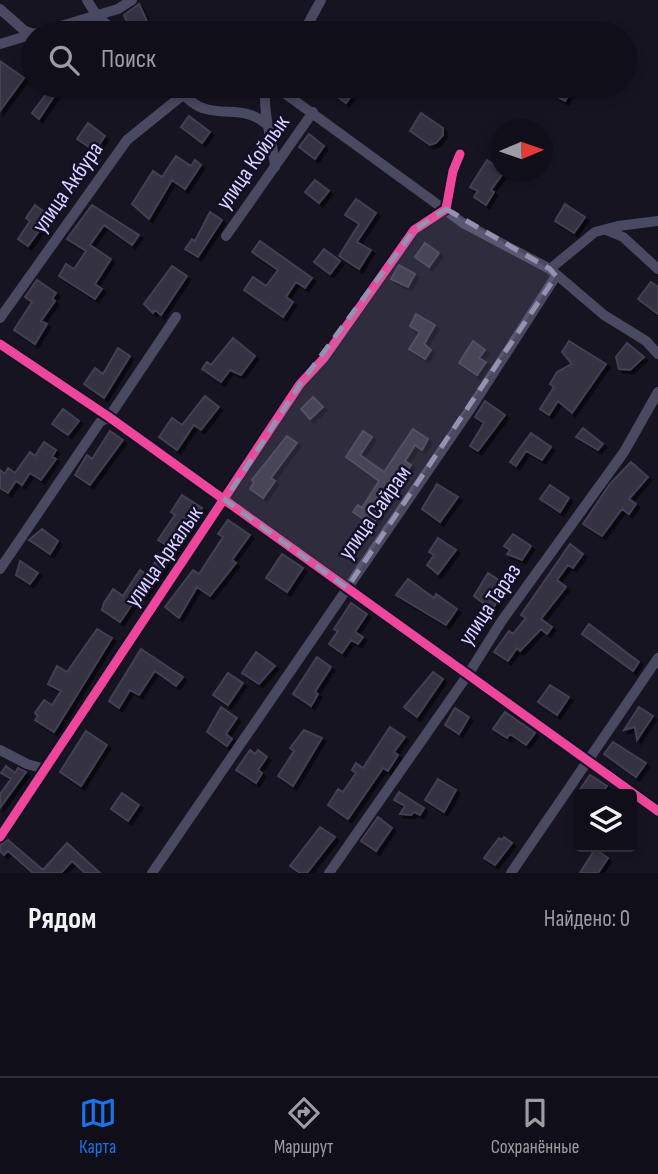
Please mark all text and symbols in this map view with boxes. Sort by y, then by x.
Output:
search box [21,21,637,98]
icon: search [45,41,83,79]
text: Поиск [101,44,156,75]
street label: улица Койлык [210,110,296,215]
north arrow [490,119,553,182]
street label: улица Акбура [26,137,109,239]
street label: улица Сайрам [332,460,417,565]
street label: улица Аркалык [119,500,209,613]
street label: улица Тараз [452,558,527,651]
map controls [574,789,637,852]
button: layers [574,789,637,852]
text: Рядом [28,901,96,937]
text: Найдено: 0 [544,905,630,933]
tab: Карта [79,1094,117,1159]
tab: Маршрут [274,1094,333,1159]
tab: Сохранённые [491,1094,579,1159]

